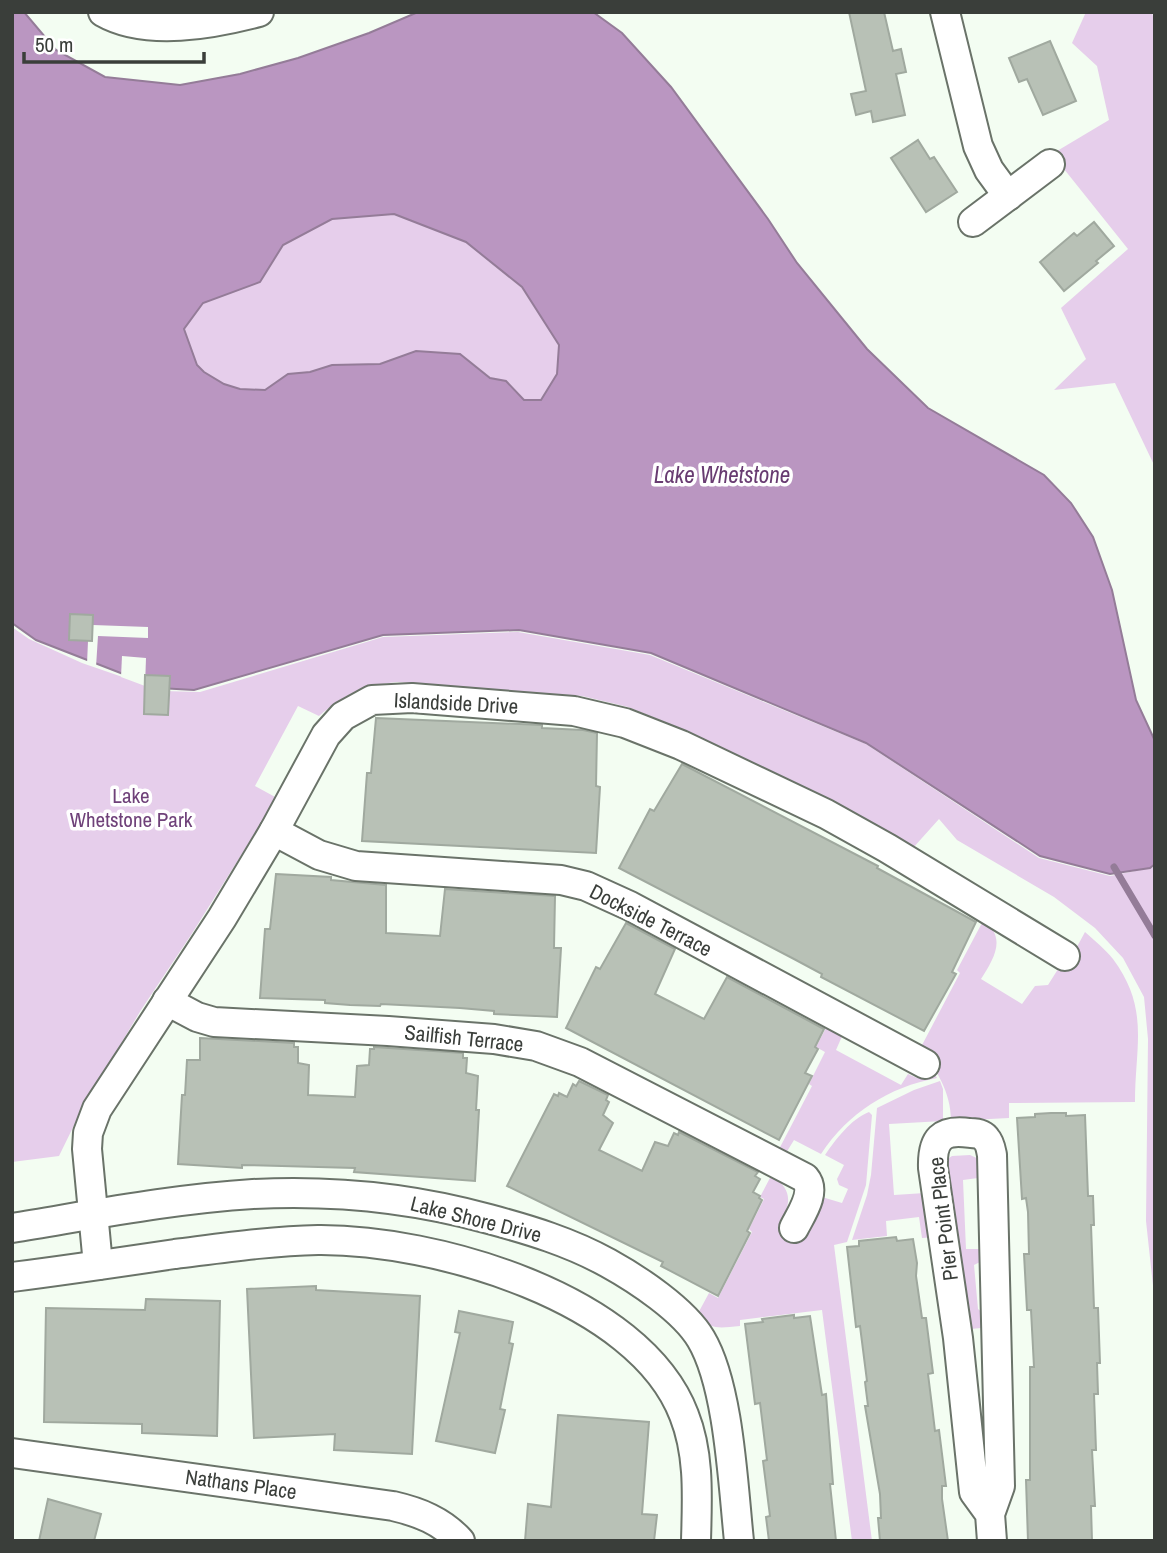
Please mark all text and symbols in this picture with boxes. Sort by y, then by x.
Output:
scale bar [24,21,205,65]
text: 50 m [35,30,73,59]
water label: Lake Whetstone [654,459,790,490]
street label: Islandside Drive [393,685,519,721]
park label: Lake Whetstone Park [70,781,193,834]
street label: Dockside Terrace [585,877,717,963]
street label: Sailfish Terrace [403,1017,525,1059]
street label: Pier Point Place [921,1155,965,1283]
street label: Lake Shore Drive [407,1189,545,1249]
street label: Nathans Place [184,1462,298,1506]

